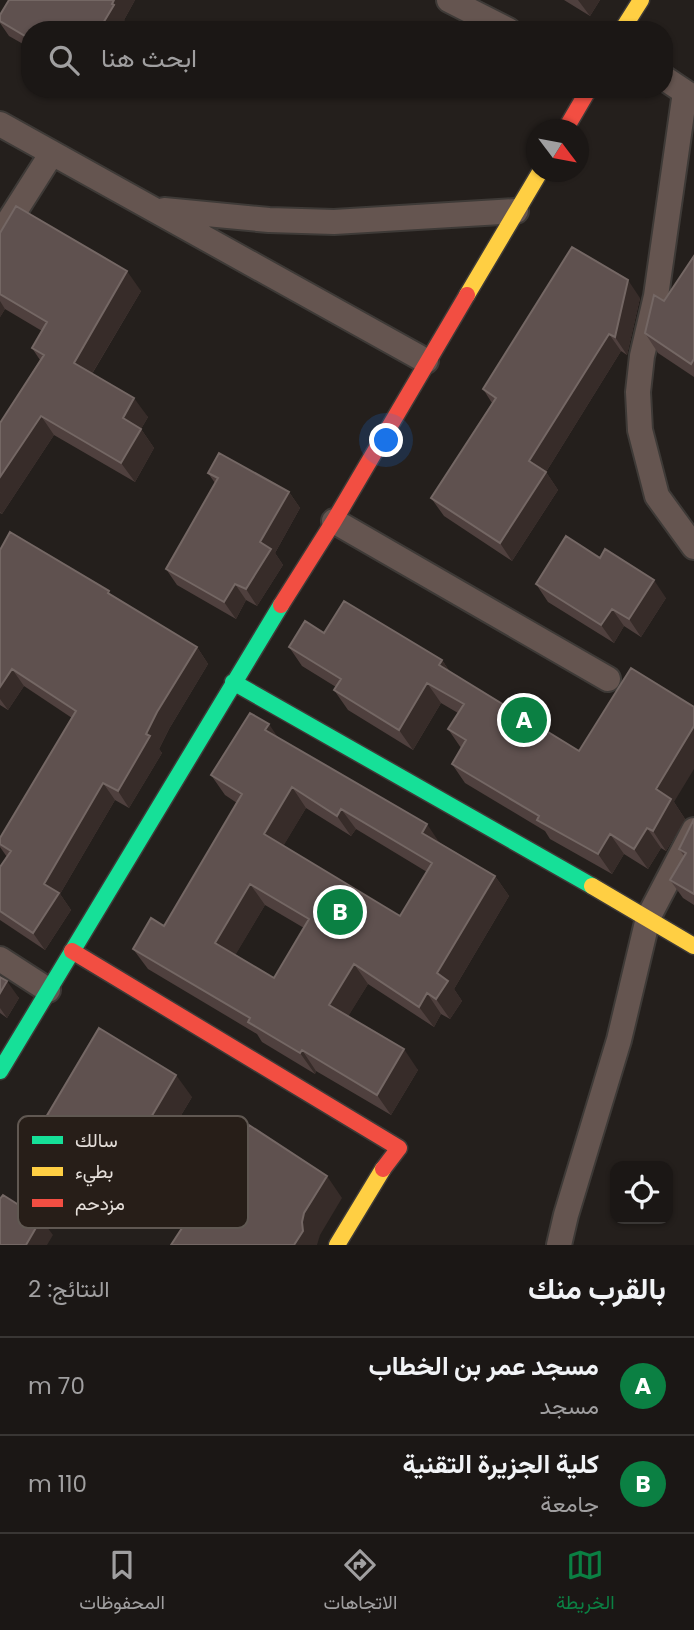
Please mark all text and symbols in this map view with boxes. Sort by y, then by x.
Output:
search box [21,21,673,98]
text: ابحث هنا [101,40,197,76]
icon: search [45,41,83,79]
north arrow [526,119,589,182]
your location [369,423,403,457]
pin: A [501,694,547,746]
pin: B [317,886,363,938]
legend [18,1116,248,1228]
text: سالك [75,1127,118,1154]
text: بطيء [75,1158,113,1187]
map controls [610,1161,673,1224]
button: locate [610,1161,673,1224]
text: مزدحم [75,1190,125,1217]
text: بالقرب منك [528,1267,666,1310]
text: النتائج: 2 [28,1273,110,1305]
text: مسجد عمر بن الخطاب [368,1348,599,1384]
text: 70 m [28,1370,85,1402]
text: A [635,1370,651,1402]
text: مسجد [539,1390,599,1422]
text: كلية الجزيرة التقنية [402,1446,599,1482]
text: 110 m [28,1468,87,1500]
text: B [635,1468,651,1500]
text: جامعة [540,1488,599,1520]
tab: المحفوظات [79,1546,165,1619]
tab: الاتجاهات [324,1546,397,1619]
tab: الخريطة [556,1546,615,1619]

